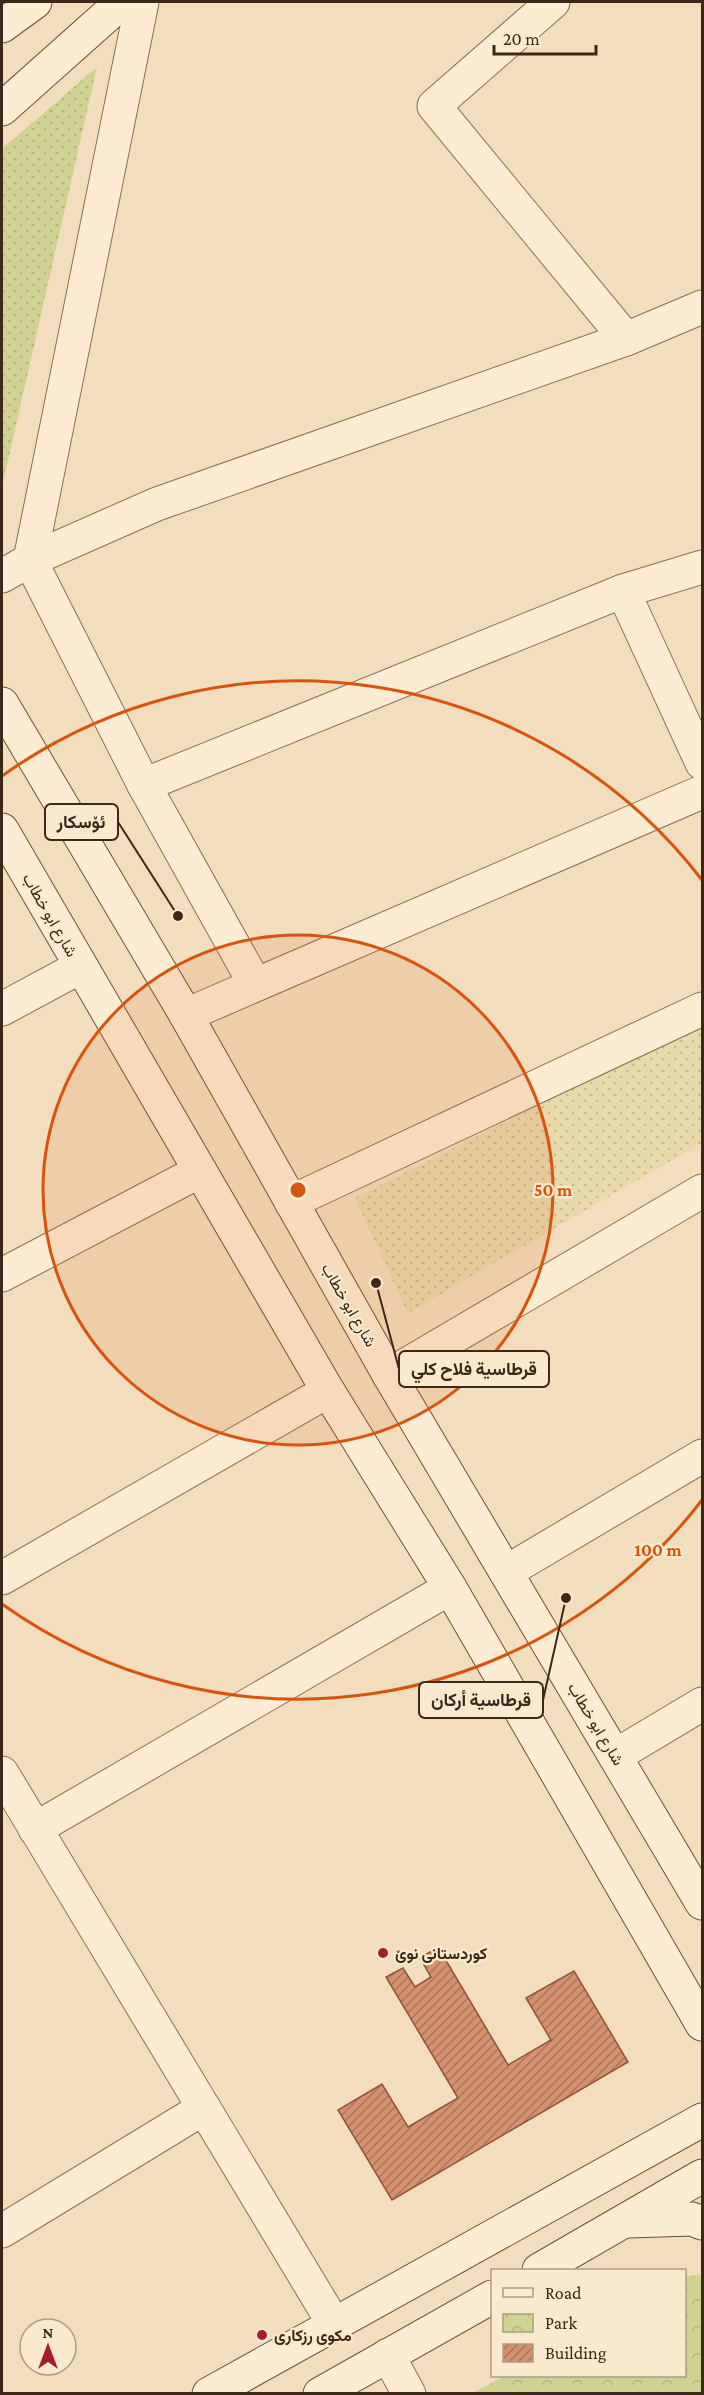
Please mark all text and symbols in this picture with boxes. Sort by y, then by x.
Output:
scale bar [494,18,596,56]
text: 20 m [503,29,540,49]
callout: ئۆسکار [45,804,118,840]
text: ئۆسکار [56,812,105,833]
street label: شارع ابو خطاب [17,870,81,961]
centre of rings [288,1180,308,1200]
text: 50 m [534,1180,573,1200]
street label: شارع ابو خطاب [316,1260,380,1351]
callout: قرطاسية فلاح كلي [399,1351,549,1387]
text: قرطاسية فلاح كلي [411,1359,537,1384]
text: 100 m [634,1540,682,1560]
street label: شارع ابو خطاب [562,1680,627,1770]
callout: قرطاسية أركان [419,1682,543,1718]
text: قرطاسية أركان [431,1690,531,1711]
place label: کوردستانی نوێ [395,1945,487,1964]
marker: کوردستانی نوێ [376,1946,390,1960]
legend [491,2269,686,2377]
text: Road [545,2283,582,2303]
text: Park [545,2313,577,2333]
north arrow [18,2317,78,2377]
text: N [43,2324,54,2341]
place label: مكوى رزكارى [274,2327,352,2346]
marker: مكوى رزكارى [255,2328,269,2342]
text: Building [545,2343,607,2363]

